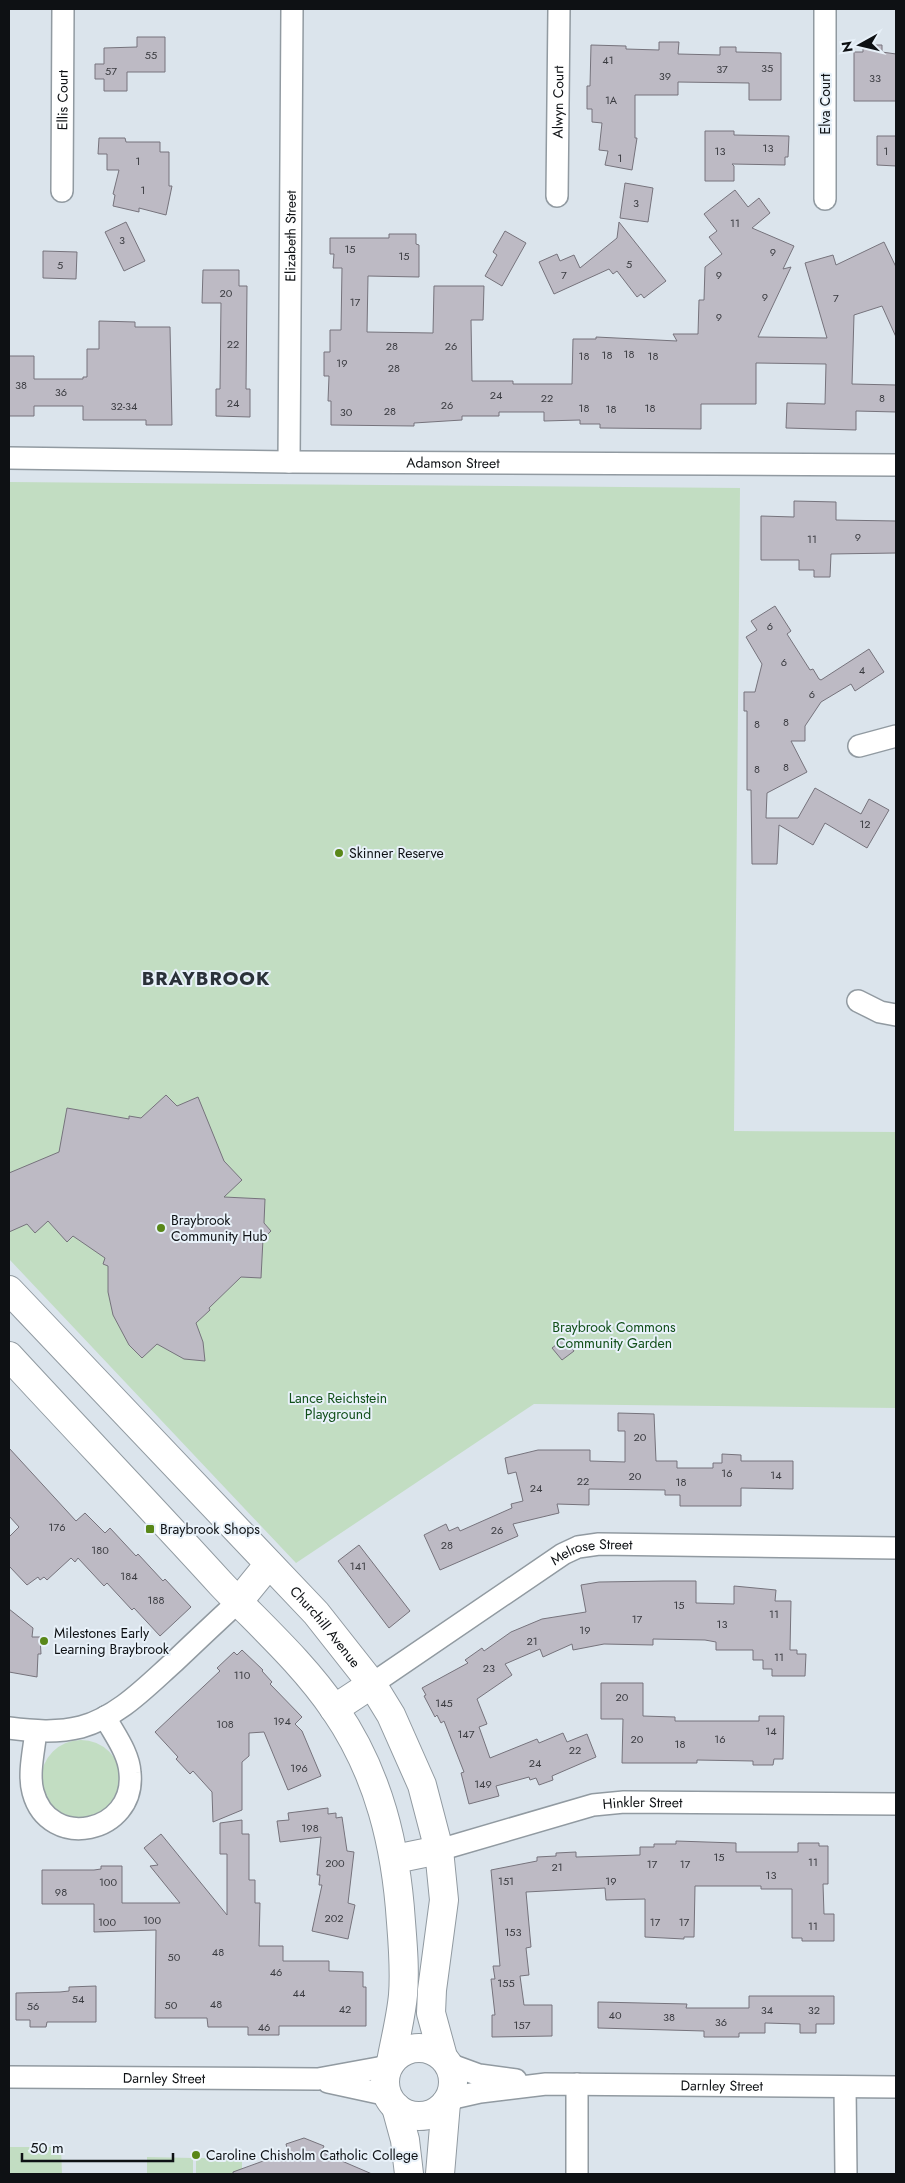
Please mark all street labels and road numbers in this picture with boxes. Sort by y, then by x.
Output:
street label: Alwyn Court [548,65,568,139]
street label: Ellis Court [52,69,73,130]
street label: Elva Court [815,73,835,134]
street label: Elizabeth Street [280,190,301,282]
street label: Adamson Street [406,453,500,473]
street label: Melrose Street [546,1534,633,1570]
street label: Churchill Avenue [285,1581,365,1672]
street label: Hinkler Street [601,1792,683,1814]
street label: Darnley Street [123,2068,206,2088]
street label: Darnley Street [680,2075,764,2096]

